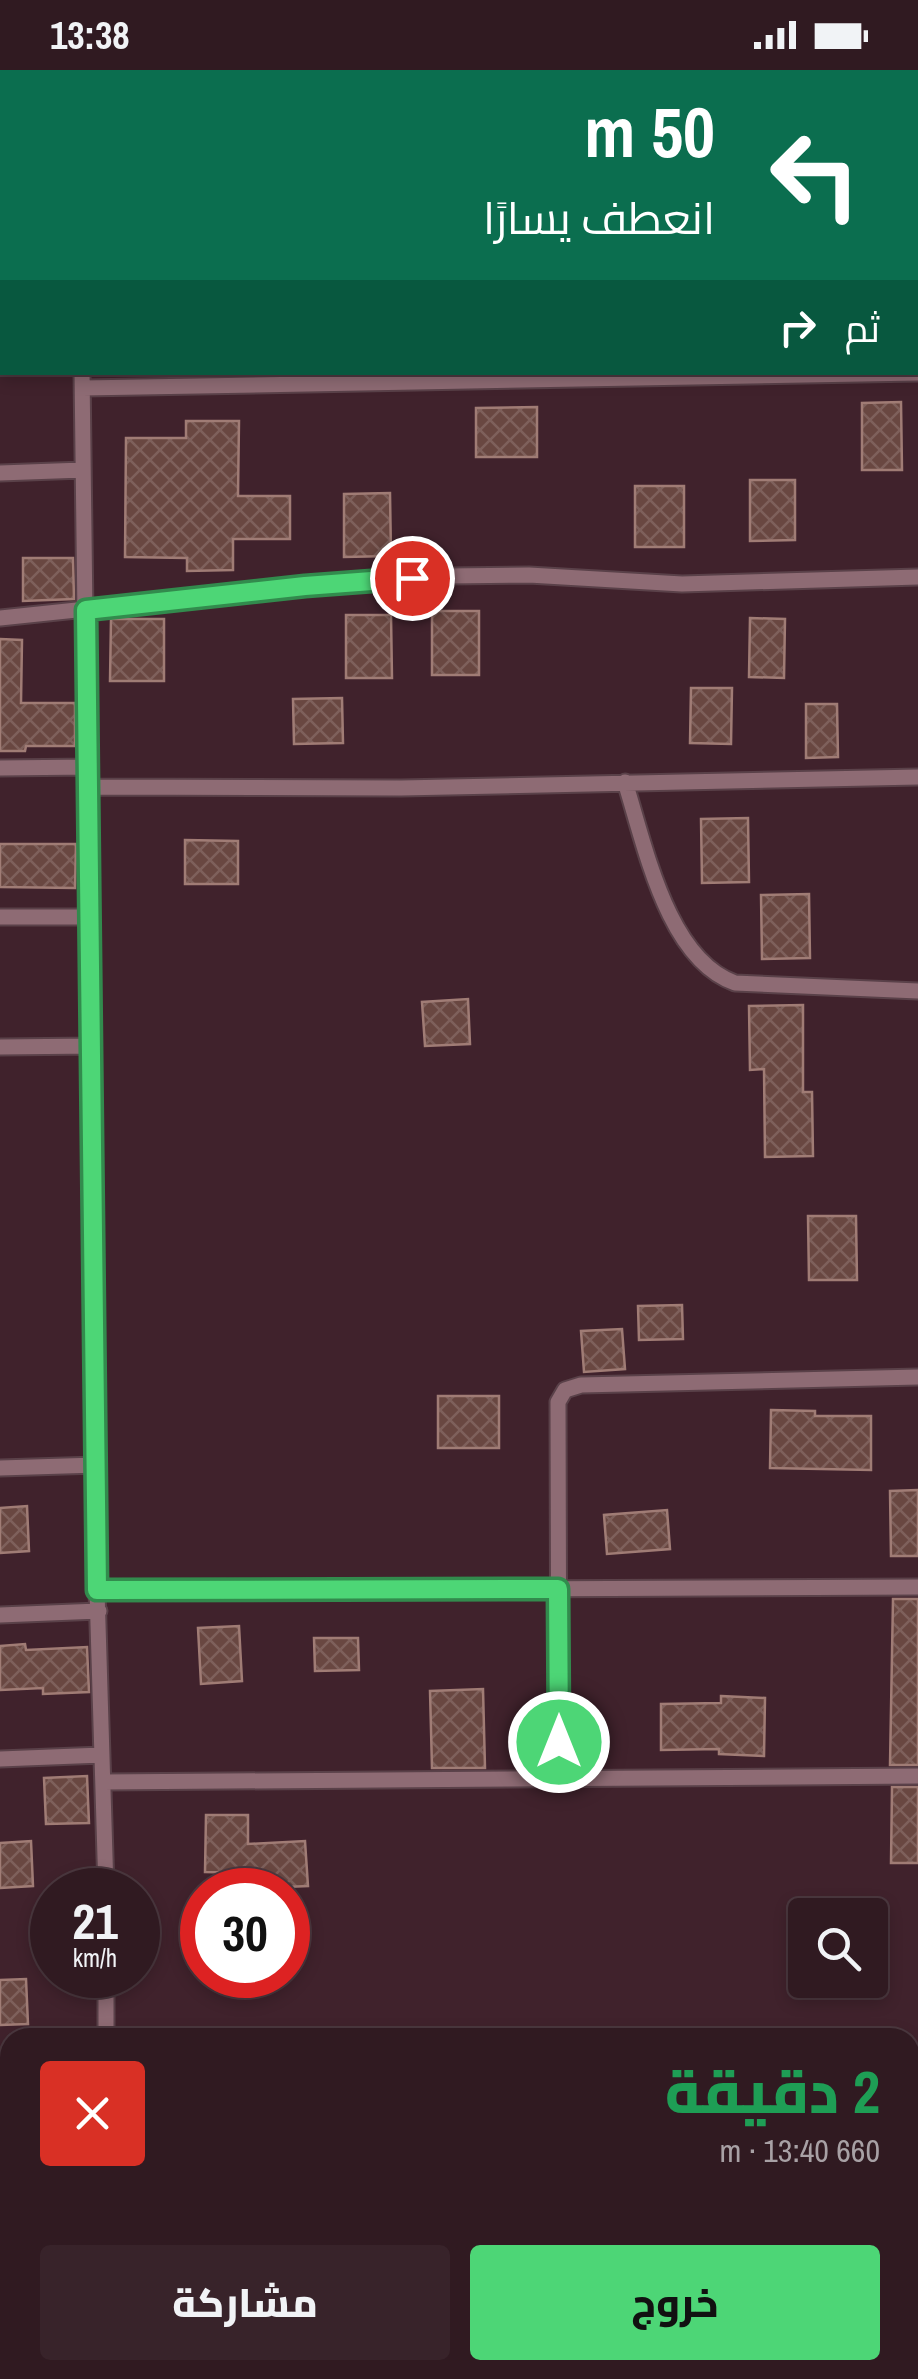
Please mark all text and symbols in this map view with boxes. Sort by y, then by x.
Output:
text: 13:38 [50,10,130,61]
text: 50 m [584,85,715,179]
icon: left [750,110,880,240]
text: انعطف يسارًا [483,187,715,248]
icon: right [770,300,825,355]
text: ثم [845,303,880,354]
pin [370,536,455,621]
icon: arrive [385,551,440,606]
position arrow [507,1690,611,1794]
speed limit sign: 30 [180,1868,310,1998]
text: 21 [72,1887,118,1955]
map controls [788,1898,888,1998]
button: search [788,1898,888,1998]
text: km/h [73,1941,117,1975]
text: 2 دقيقة [665,2051,880,2132]
button: close [40,2061,145,2166]
text: 660 m · 13:40 [720,2129,880,2172]
button: مشاركة [40,2245,450,2360]
button: خروج [470,2245,880,2360]

